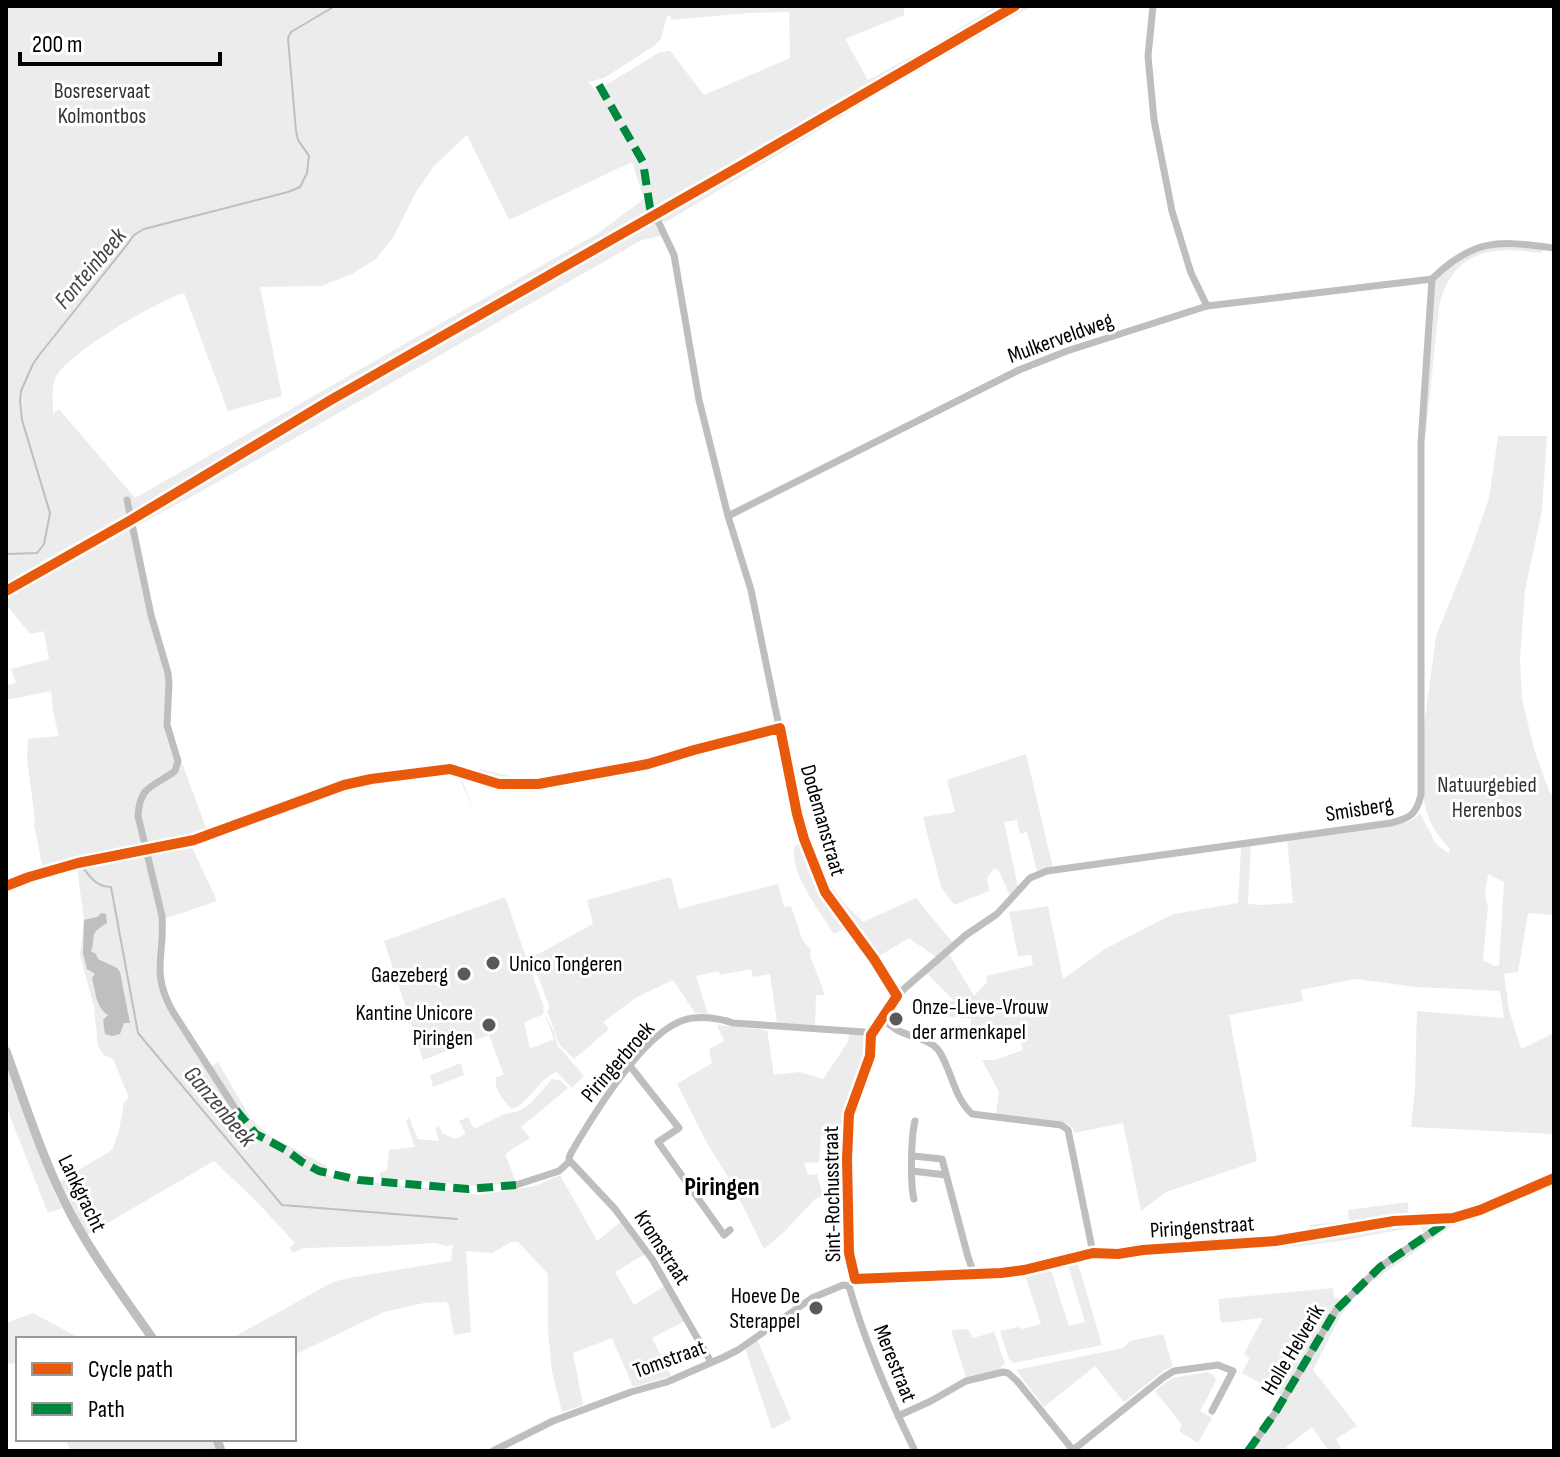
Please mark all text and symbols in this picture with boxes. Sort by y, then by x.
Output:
scale bar [20,16,220,66]
text: 200 m [32,30,83,59]
park label: Bosreservaat Kolmontbos [54,78,151,130]
water label: Fonteinbeek [48,221,133,315]
street label: Mulkerveldweg [1004,307,1117,370]
street label: Dodemanstraat [794,762,851,879]
park label: Natuurgebied Herenbos [1437,772,1537,824]
street label: Smisberg [1324,791,1395,828]
place label: Unico Tongeren [509,951,623,978]
marker: Unico Tongeren [484,954,502,972]
place label: Gaezeberg [371,962,448,989]
marker: Gaezeberg [455,965,473,983]
place label: Onze-Lieve-Vrouw der armenkapel [912,994,1049,1046]
place label: Kantine Unicore Piringen [356,1000,473,1052]
marker: Onze-Lieve-Vrouw der armenkapel [887,1010,905,1028]
marker: Kantine Unicore Piringen [480,1016,498,1034]
street label: Piringerbroek [576,1016,661,1108]
water label: Ganzenbeek [177,1060,262,1153]
street label: Sint-Rochusstraat [818,1125,847,1262]
street label: Lankgracht [51,1151,112,1237]
district label: Piringen [684,1172,760,1203]
street label: Kromstraat [628,1206,696,1290]
street label: Piringenstraat [1149,1210,1255,1245]
place label: Hoeve De Sterappel [730,1283,800,1335]
marker: Hoeve De Sterappel [807,1299,825,1317]
street label: Holle Helverik [1256,1299,1331,1400]
street label: Merestraat [867,1321,922,1406]
street label: Tomstraat [630,1334,710,1385]
legend [16,1337,296,1441]
text: Cycle path [88,1355,173,1384]
text: Path [88,1395,125,1424]

